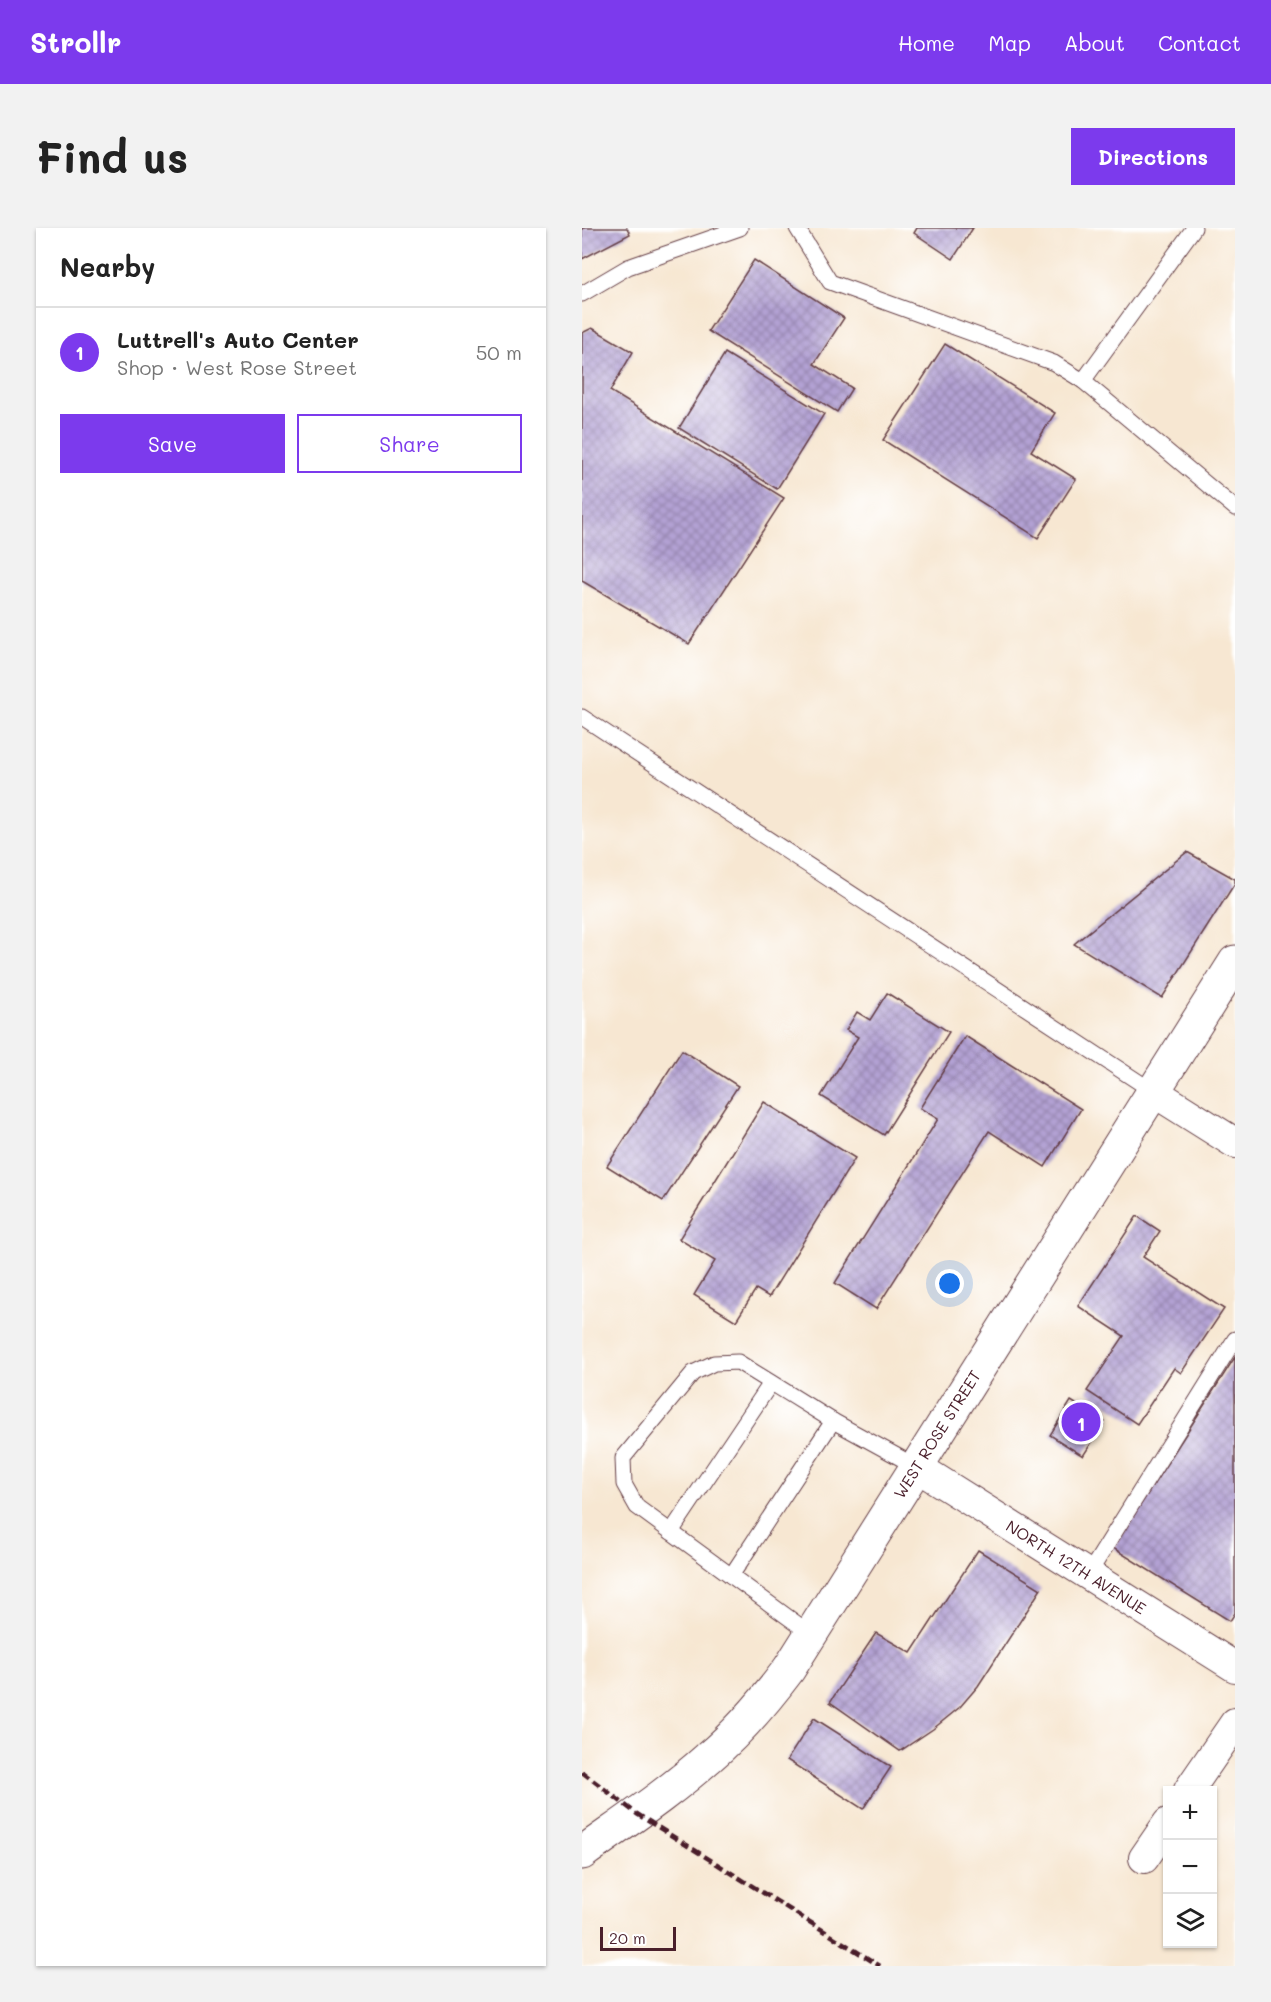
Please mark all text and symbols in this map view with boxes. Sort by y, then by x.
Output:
text: Strollr [30,24,121,60]
text: Home [898,29,955,56]
text: Map [988,29,1031,56]
text: About [1064,29,1125,56]
text: Contact [1158,29,1241,56]
button: Directions [1071,128,1235,185]
text: Find us [36,129,188,184]
text: Nearby [60,250,155,284]
text: Luttrell's Auto Center [117,325,359,354]
text: 1 [75,339,84,365]
text: 50 m [476,339,522,365]
text: Shop · West Rose Street [117,354,357,380]
button: Save [60,414,285,473]
button: Share [297,414,522,473]
your location [935,1269,964,1298]
street label: WEST ROSE STREET [888,1366,985,1502]
pin: 1 [1062,1400,1100,1444]
street label: NORTH 12TH AVENUE [1002,1515,1150,1619]
map controls [1163,1786,1217,1948]
button: + [1163,1786,1217,1840]
button: − [1163,1840,1217,1894]
button: layers [1163,1894,1217,1948]
scale bar [600,1924,676,1952]
text: 20 m [609,1927,646,1948]

